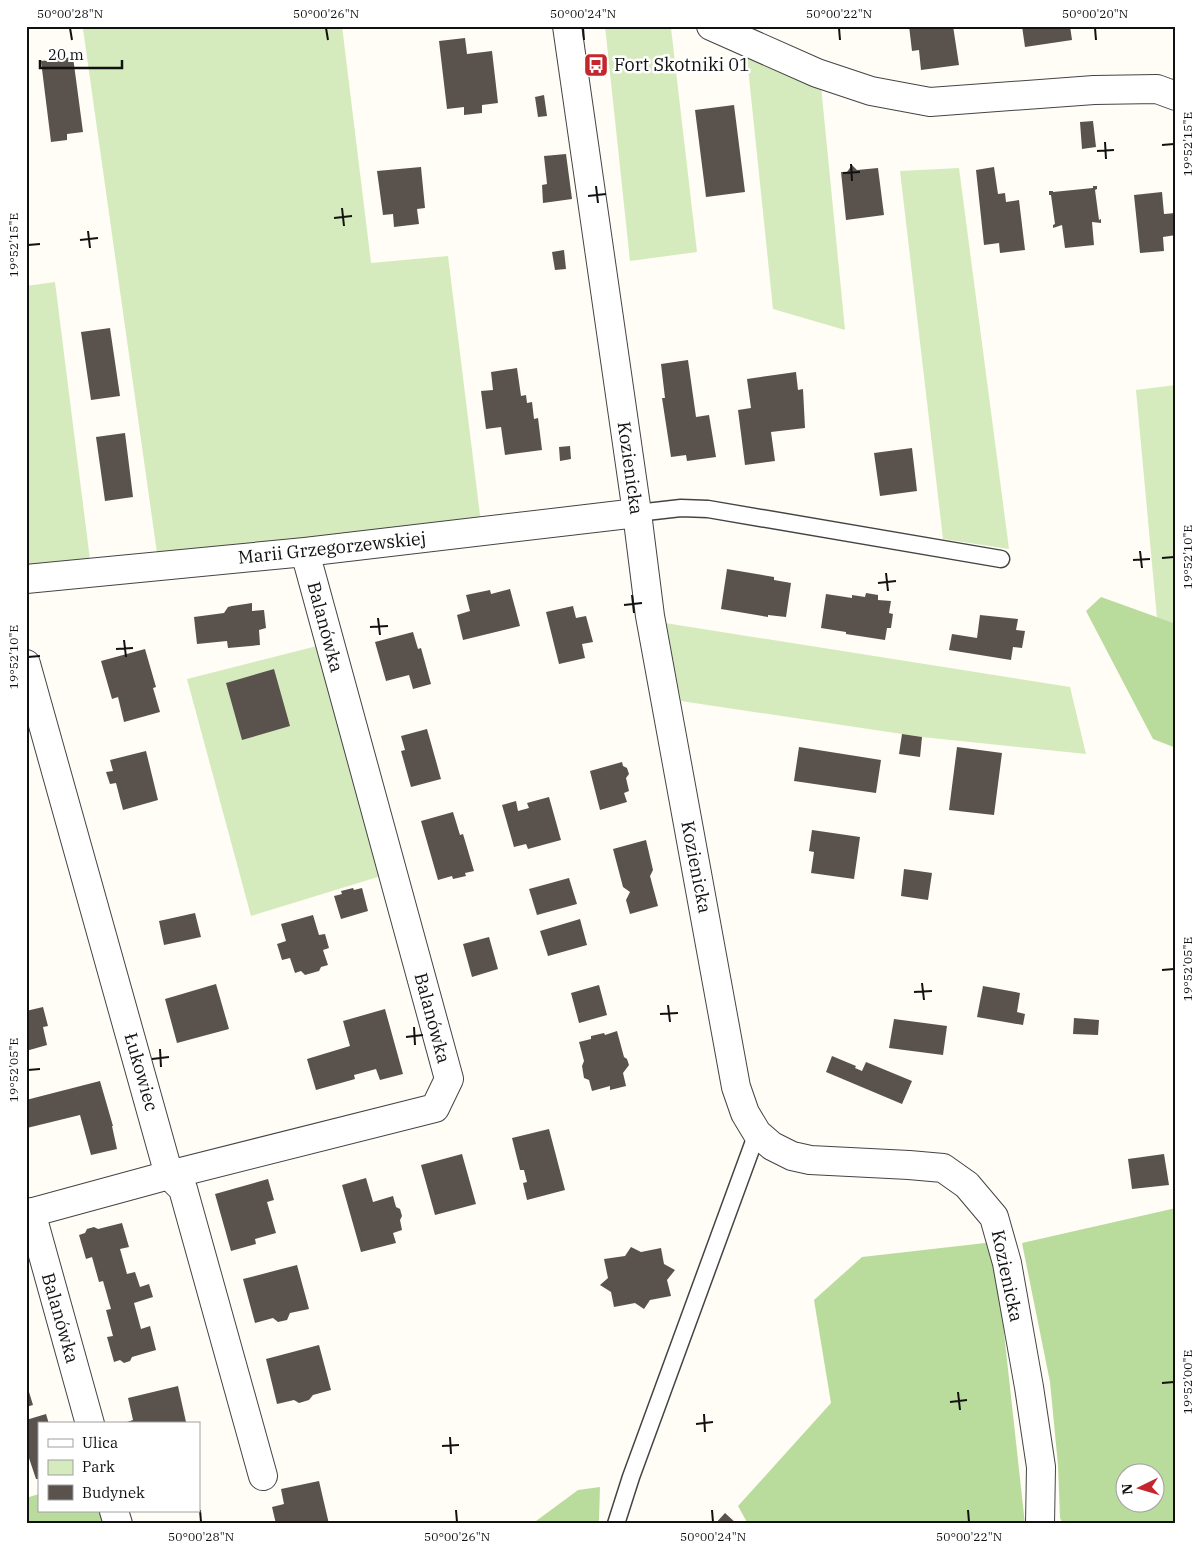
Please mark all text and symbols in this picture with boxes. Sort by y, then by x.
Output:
text: 50°00'28"N [37,6,103,21]
text: 50°00'26"N [293,6,359,21]
text: 50°00'24"N [550,6,616,21]
text: 50°00'22"N [806,6,872,21]
text: 50°00'20"N [1062,6,1128,21]
scale bar [40,38,122,70]
text: 20 m [48,45,84,64]
bus stop icon: Fort Skotniki 01 [583,52,609,78]
place label: Fort Skotniki 01 [614,53,750,76]
text: 19°52'15"E [1180,112,1195,176]
text: 19°52'15"E [6,213,21,277]
street label: Kozienicka [613,420,648,516]
text: 19°52'10"E [1180,525,1195,589]
street label: Marii Grzegorzewskiej [237,526,427,569]
street label: Balanówka [302,579,349,675]
text: 19°52'10"E [6,625,21,689]
street label: Kozienicka [676,819,717,915]
text: 19°52'05"E [1180,937,1195,1001]
street label: Balanówka [409,970,456,1066]
street label: Łukowiec [119,1030,164,1114]
text: 19°52'05"E [6,1038,21,1102]
street label: Kozienicka [987,1228,1028,1324]
street label: Balanówka [37,1270,84,1366]
text: 19°52'00"E [1180,1350,1195,1414]
legend [38,1422,200,1512]
text: Ulica [82,1433,118,1452]
text: Park [82,1457,115,1476]
north arrow [1114,1462,1164,1512]
text: Budynek [82,1483,145,1502]
text: N [1118,1483,1136,1495]
text: 50°00'28"N [168,1529,234,1544]
text: 50°00'26"N [424,1529,490,1544]
text: 50°00'24"N [680,1529,746,1544]
text: 50°00'22"N [936,1529,1002,1544]

